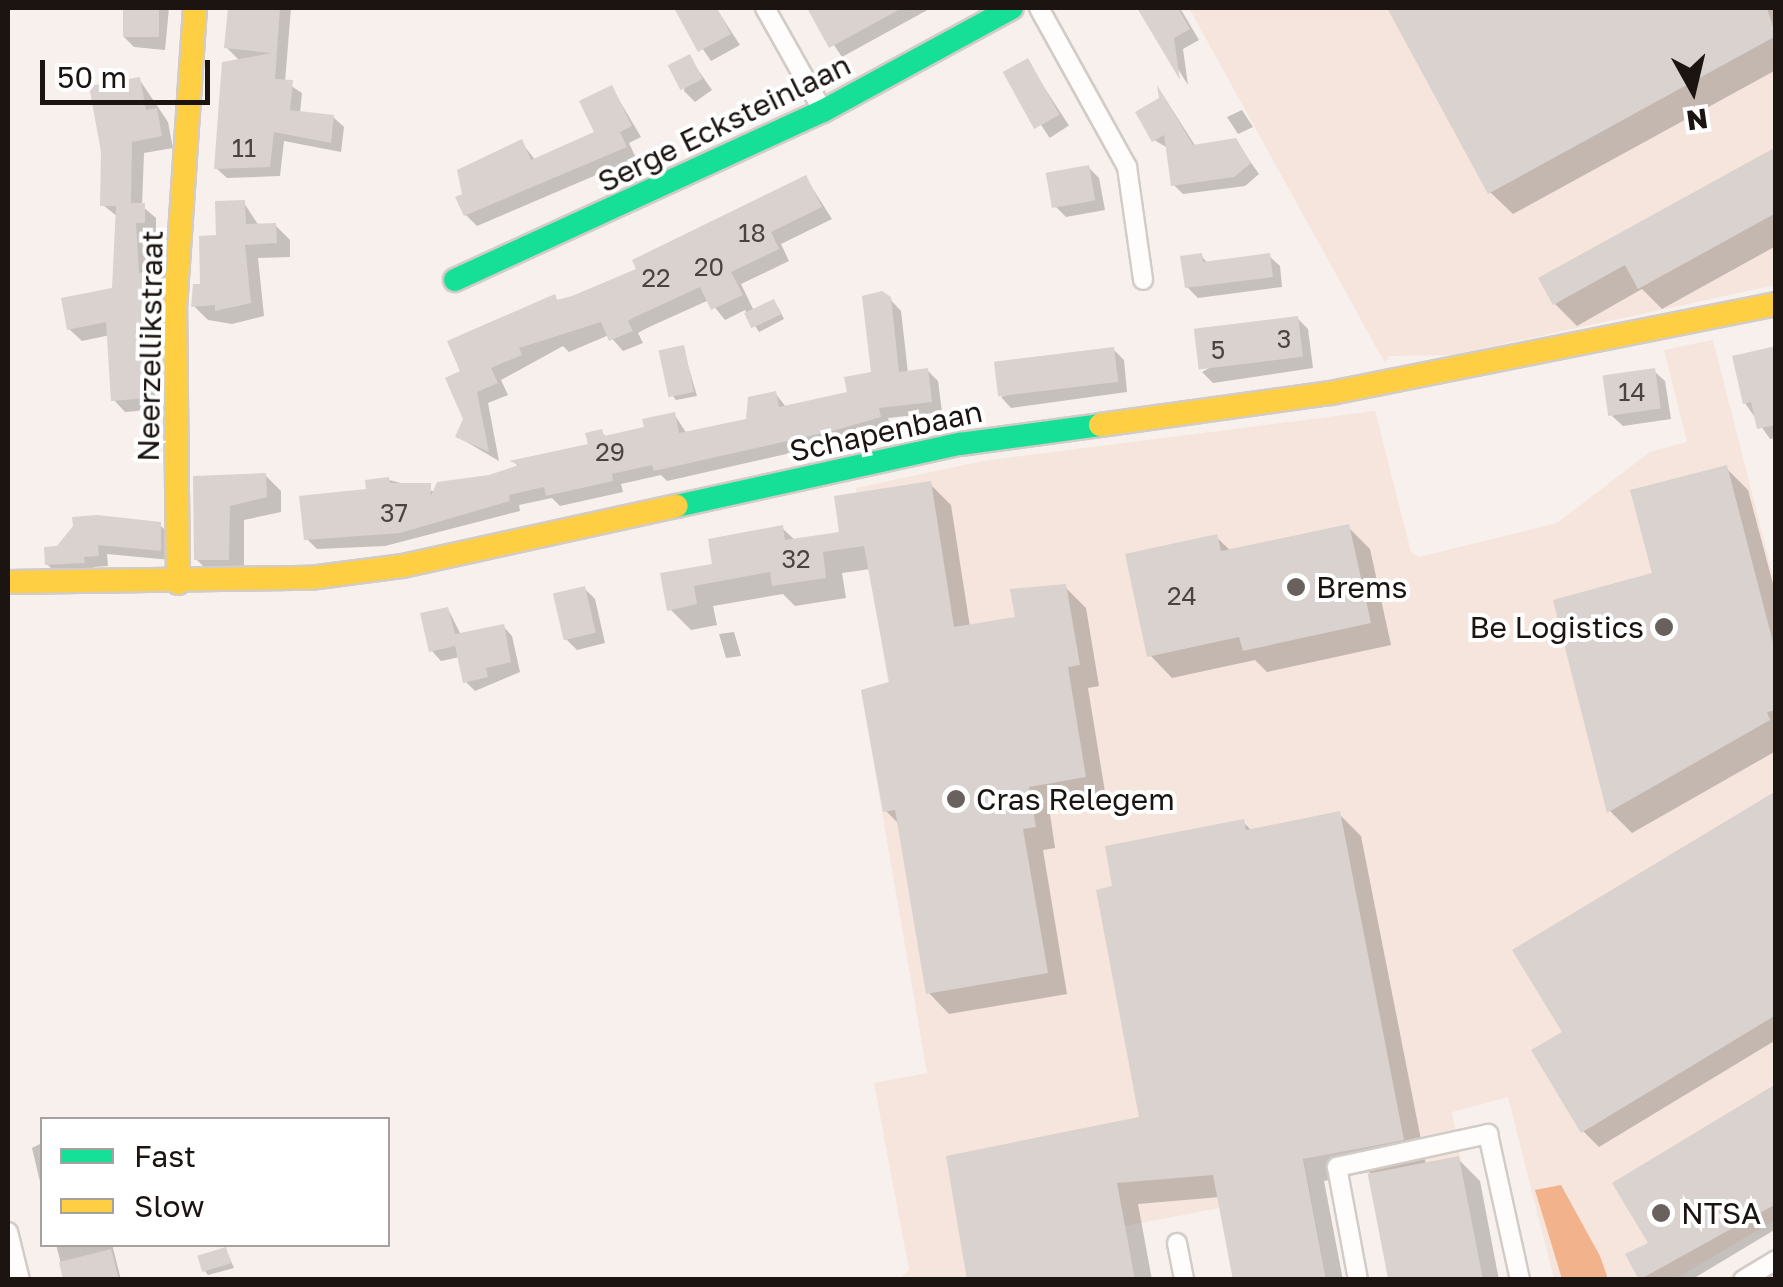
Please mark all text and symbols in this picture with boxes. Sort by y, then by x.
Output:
scale bar [45,40,215,102]
north arrow [1643,40,1743,140]
street label: Serge Ecksteinlaan [592,46,856,200]
text: 50 m [57,59,127,95]
text: N [1684,102,1710,138]
house number: 11 [232,133,256,163]
house number: 18 [738,218,766,248]
street label: Neerzellikstraat [130,230,170,462]
house number: 20 [694,252,724,282]
house number: 22 [642,263,670,293]
house number: 3 [1277,324,1291,354]
house number: 5 [1211,335,1225,365]
house number: 14 [1618,377,1646,407]
street label: Schapenbaan [786,393,986,469]
house number: 29 [595,437,625,467]
house number: 37 [380,498,408,528]
house number: 32 [781,544,811,574]
place label: Brems [1316,569,1407,605]
marker: Brems [1285,576,1307,598]
house number: 24 [1167,581,1197,611]
place label: Be Logistics [1470,609,1644,645]
marker: Be Logistics [1653,616,1675,638]
place label: Cras Relegem [976,781,1175,817]
marker: Cras Relegem [945,788,967,810]
legend [40,1117,390,1247]
text: Fast [134,1138,196,1174]
text: Slow [134,1188,205,1224]
place label: NTSA [1681,1195,1761,1231]
marker: NTSA [1650,1202,1672,1224]

